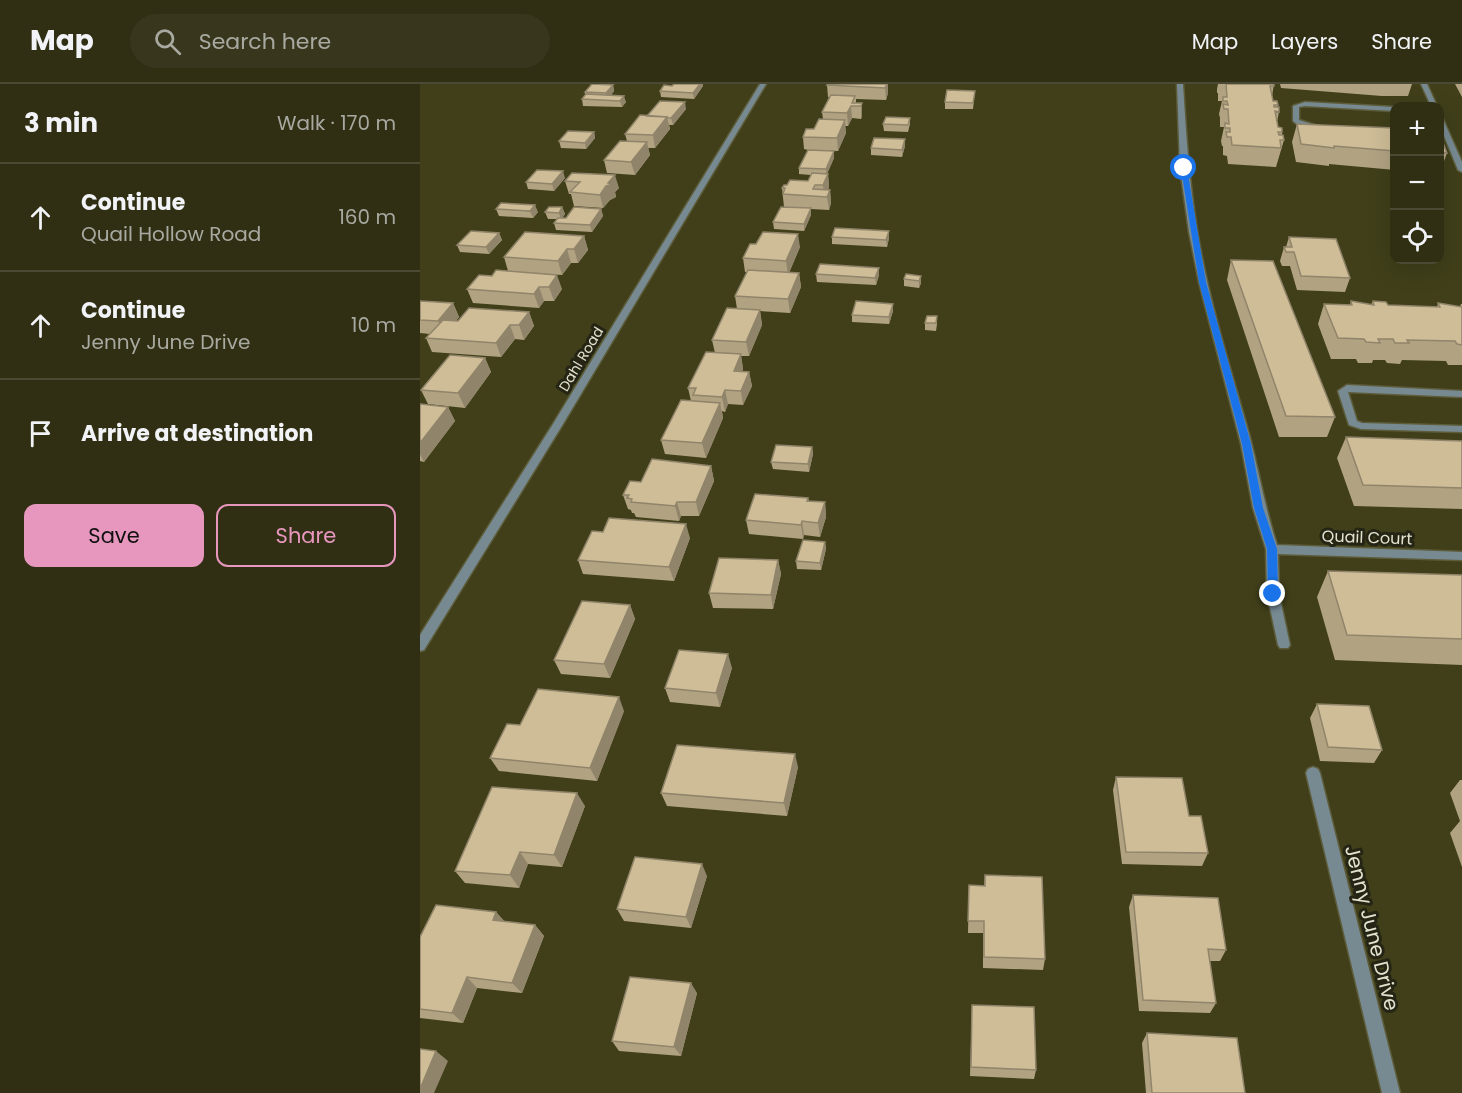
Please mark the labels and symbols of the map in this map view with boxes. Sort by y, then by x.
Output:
route start [1170,154,1196,180]
street label: Dahl Road [554,323,608,395]
street label: Quail Court [1321,524,1413,551]
route end [1259,580,1285,606]
street label: Jenny June Drive [1338,842,1406,1014]

